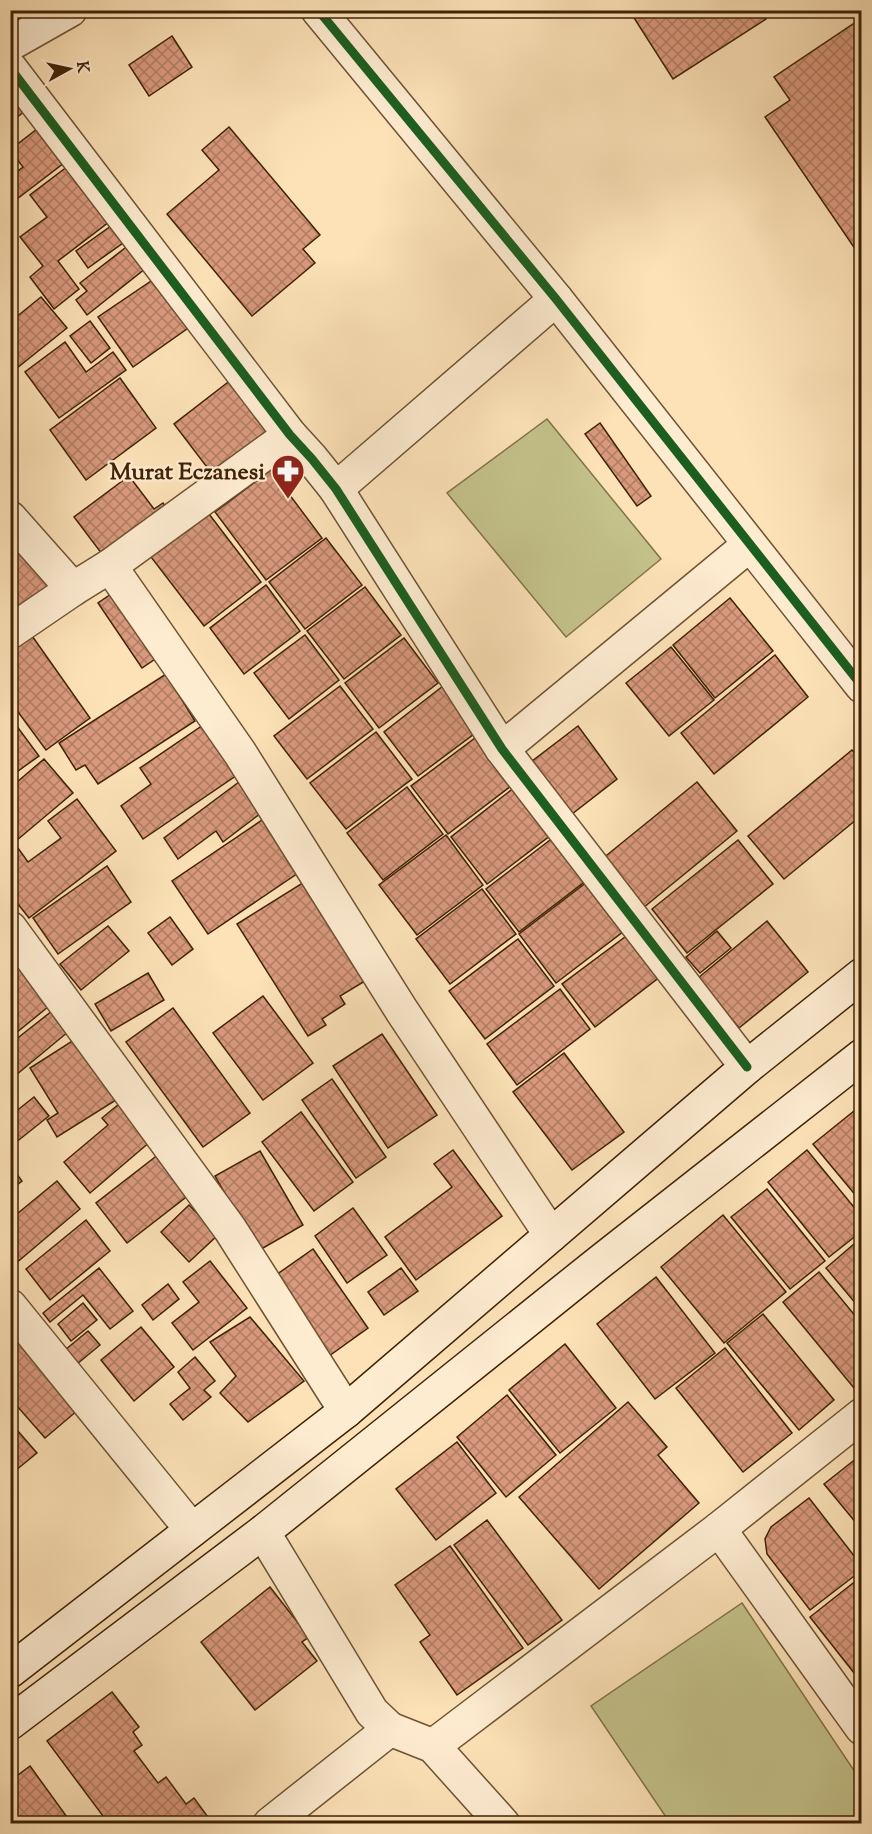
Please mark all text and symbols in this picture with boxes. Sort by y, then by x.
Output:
north arrow [39,39,99,99]
text: K [69,60,94,75]
pharmacy icon: Murat Eczanesi [270,453,306,500]
place label: Murat Eczanesi [109,456,265,490]

